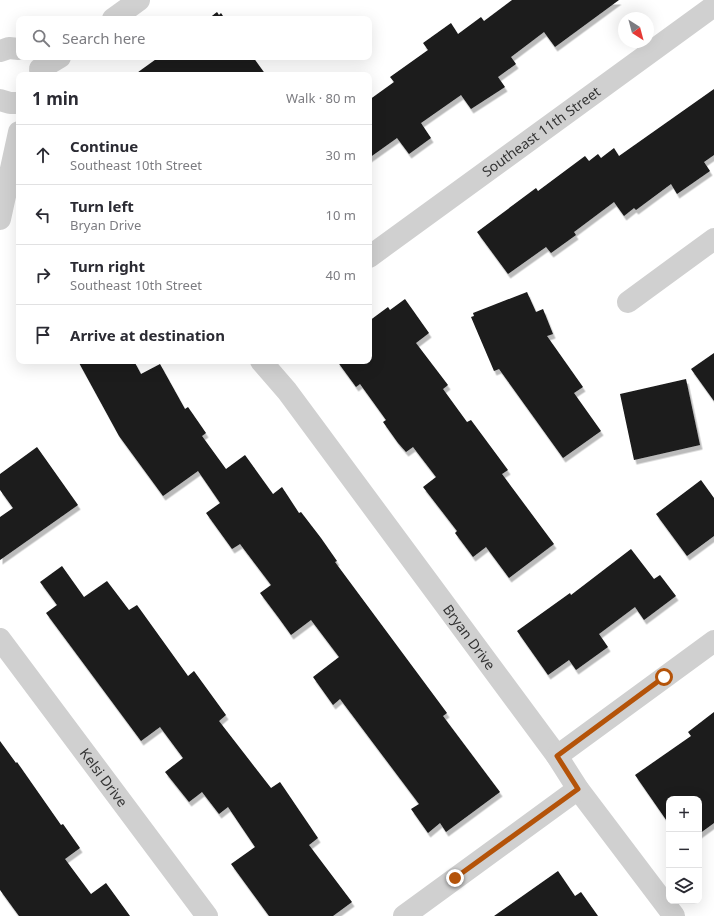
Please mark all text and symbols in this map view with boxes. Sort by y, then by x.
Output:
north arrow [618,12,654,48]
search box [16,16,372,60]
icon: search [30,27,52,49]
text: Search here [62,28,145,48]
street label: Southeast 11th Street [478,82,604,181]
text: 1 min [32,87,79,110]
text: Walk · 80 m [286,89,356,107]
text: Continue [70,136,138,156]
icon: ahead [32,144,54,166]
text: 30 m [326,146,356,164]
text: Southeast 10th Street [70,156,202,174]
text: Turn left [70,196,134,216]
icon: left [32,204,54,226]
text: 10 m [326,206,356,224]
text: Bryan Drive [70,216,141,234]
text: Turn right [70,256,145,276]
icon: right [32,264,54,286]
text: 40 m [326,266,356,284]
text: Southeast 10th Street [70,276,202,294]
icon: arrive [32,324,54,346]
text: Arrive at destination [70,325,225,345]
street label: Bryan Drive [439,600,500,674]
route start [655,668,673,686]
street label: Kelsi Drive [76,744,132,811]
map controls [666,796,702,904]
button: + [666,796,702,832]
button: − [666,832,702,868]
button: layers [666,868,702,904]
route end [446,869,464,887]

